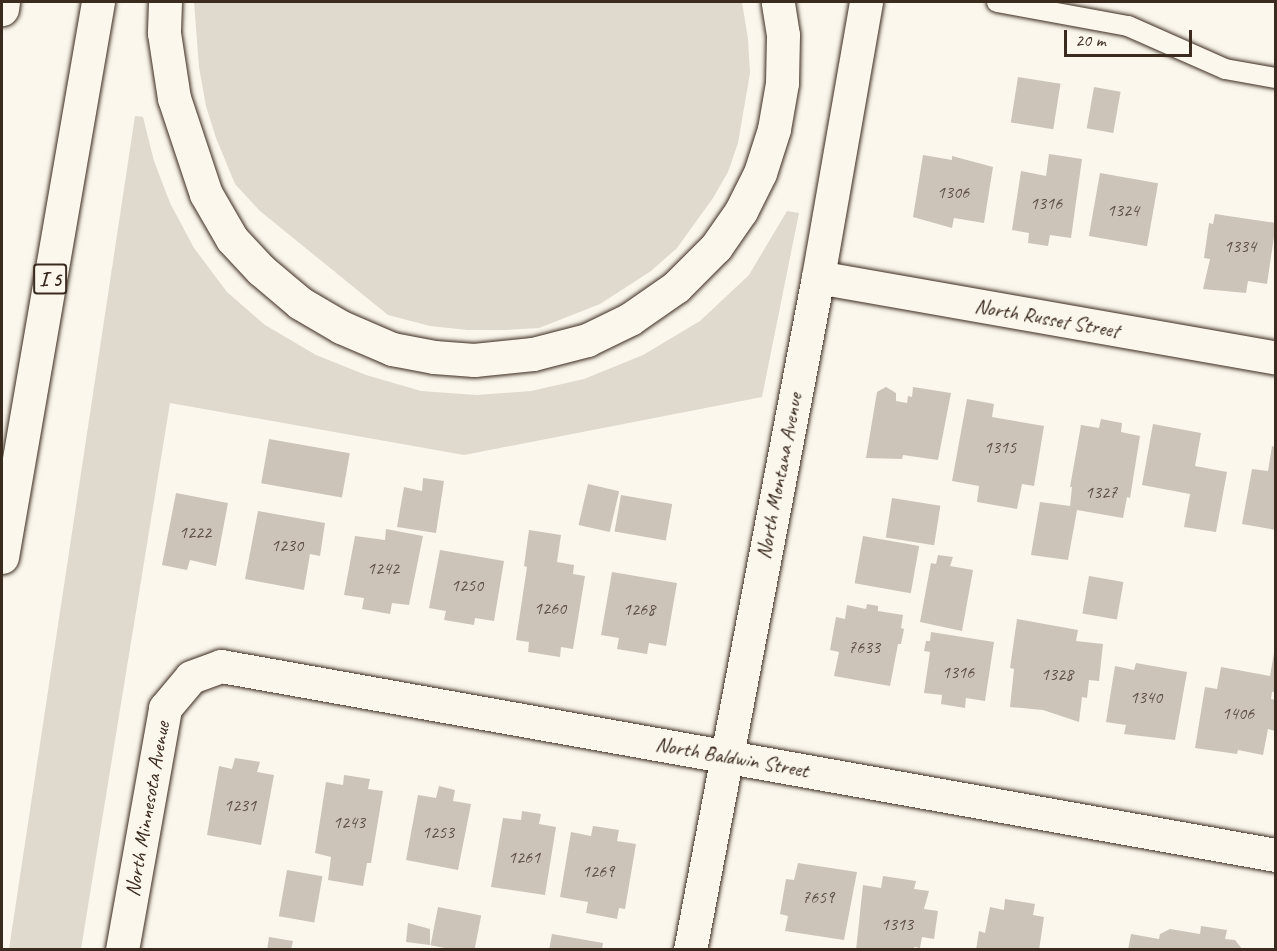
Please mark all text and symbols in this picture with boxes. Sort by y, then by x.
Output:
scale bar [1067,18,1194,56]
text: 20 m [1075,29,1106,51]
house number: 1306 [937,181,969,203]
house number: 1316 [1030,192,1062,214]
house number: 1324 [1107,199,1139,221]
house number: 1334 [1224,235,1256,257]
road number: I 5 [32,262,68,296]
street label: North Russet Street [973,293,1121,343]
street label: North Montana Avenue [751,391,807,561]
house number: 1315 [984,436,1016,458]
house number: 1327 [1085,481,1117,503]
house number: 1222 [179,521,211,543]
house number: 1230 [271,534,303,556]
house number: 1242 [367,557,399,579]
house number: 1250 [451,574,483,596]
house number: 1260 [534,597,566,619]
house number: 1268 [623,598,655,620]
house number: 7633 [848,636,880,658]
house number: 1316 [942,661,974,683]
house number: 1328 [1041,663,1073,685]
house number: 1340 [1130,686,1162,708]
house number: 1406 [1222,702,1254,724]
street label: North Minnesota Avenue [119,719,175,899]
street label: North Baldwin Street [653,731,811,783]
house number: 1231 [224,794,256,816]
house number: 1243 [333,811,365,833]
house number: 1253 [422,821,454,843]
house number: 1261 [508,846,540,868]
house number: 1269 [582,860,614,882]
house number: 7659 [802,886,834,908]
house number: 1313 [881,913,913,935]

